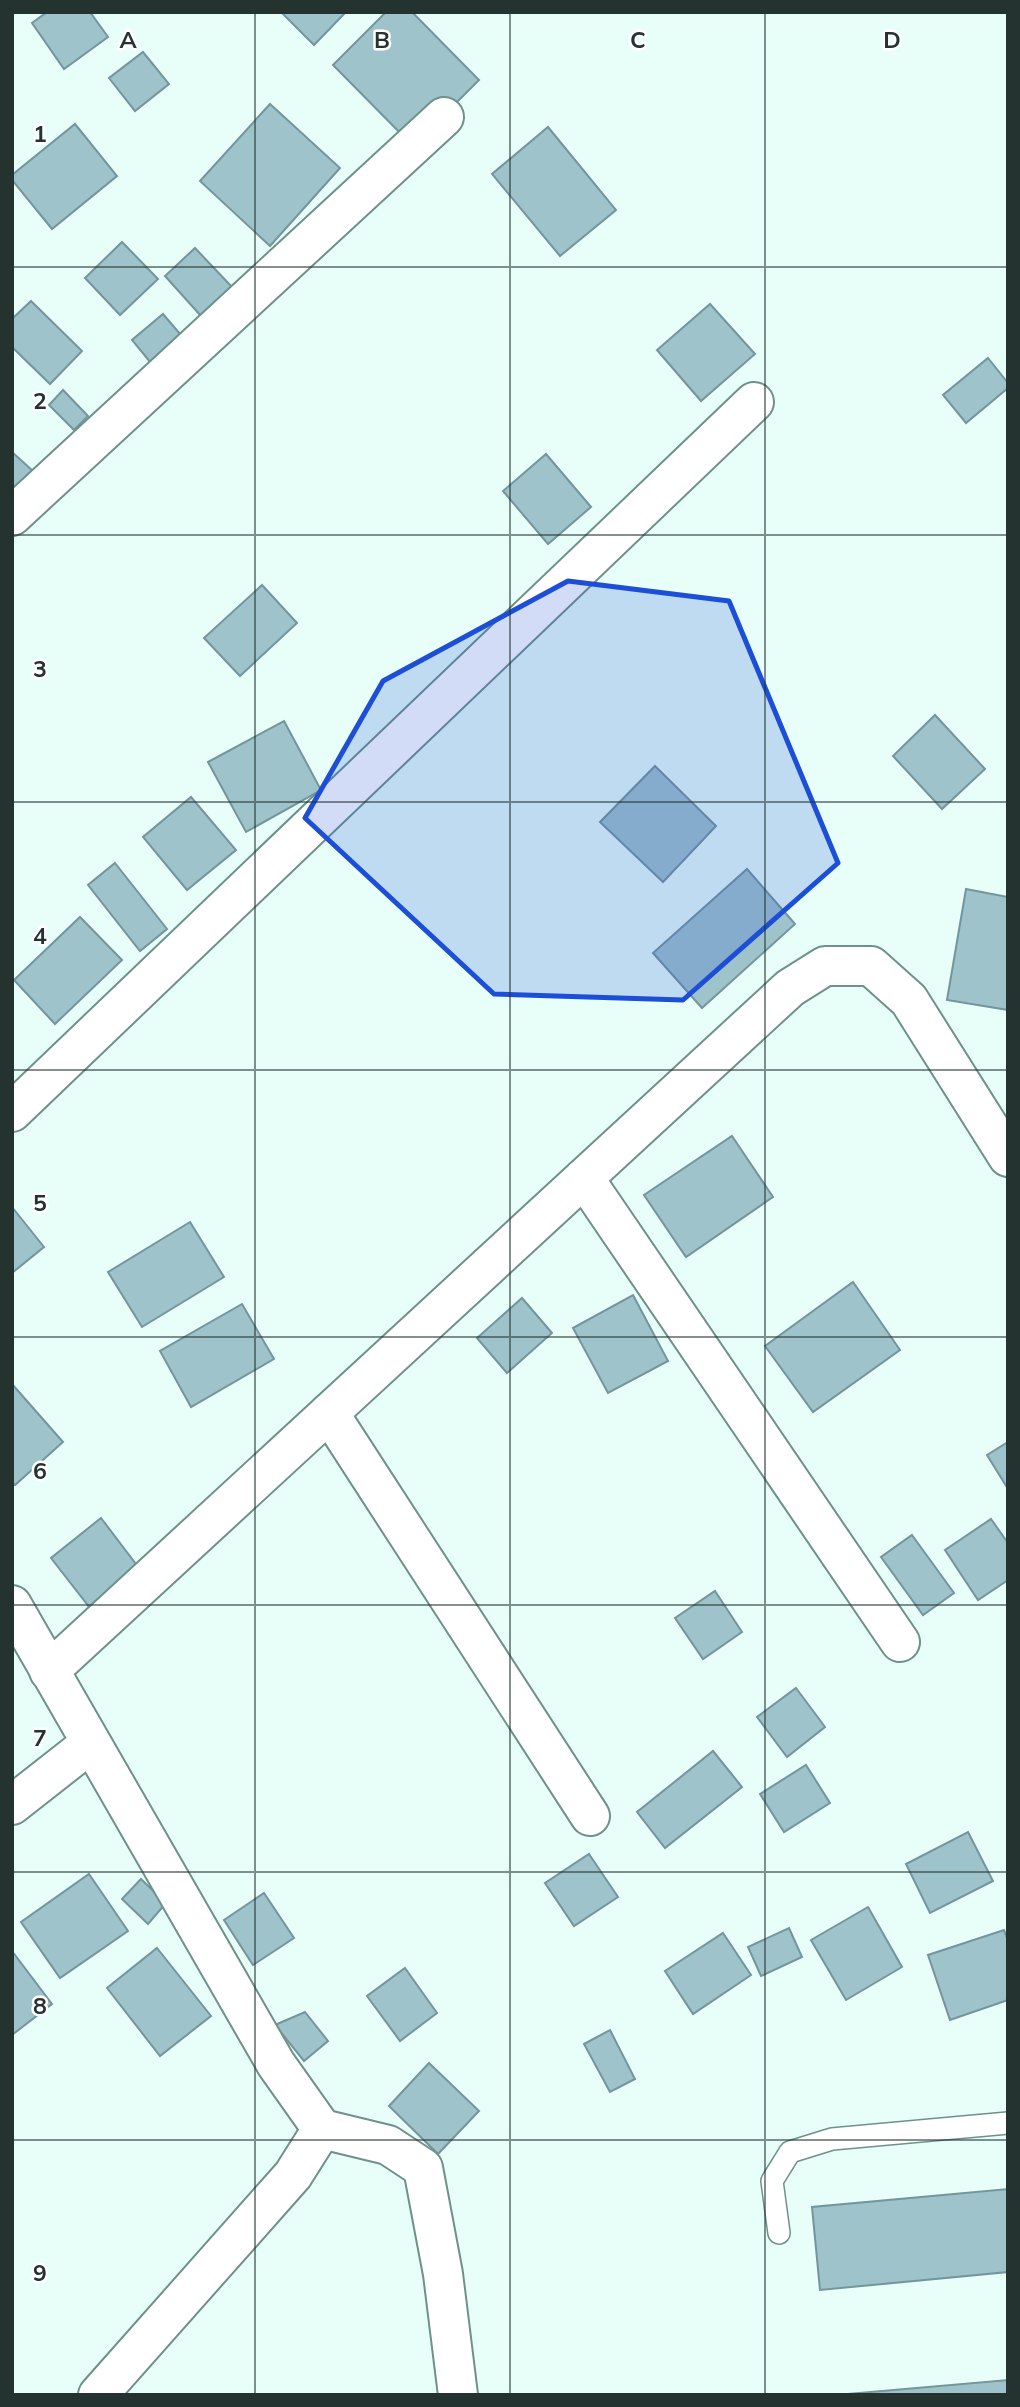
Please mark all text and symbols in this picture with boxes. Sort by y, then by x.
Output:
text: A [119,25,137,54]
text: B [374,25,390,54]
text: C [630,25,646,54]
text: D [883,25,901,54]
text: 1 [33,119,47,148]
text: 2 [33,386,47,415]
text: 3 [33,654,47,683]
text: 4 [33,921,47,950]
text: 5 [33,1188,47,1217]
text: 6 [33,1456,47,1485]
text: 7 [33,1723,47,1752]
text: 8 [33,1991,47,2020]
text: 9 [33,2258,47,2287]

